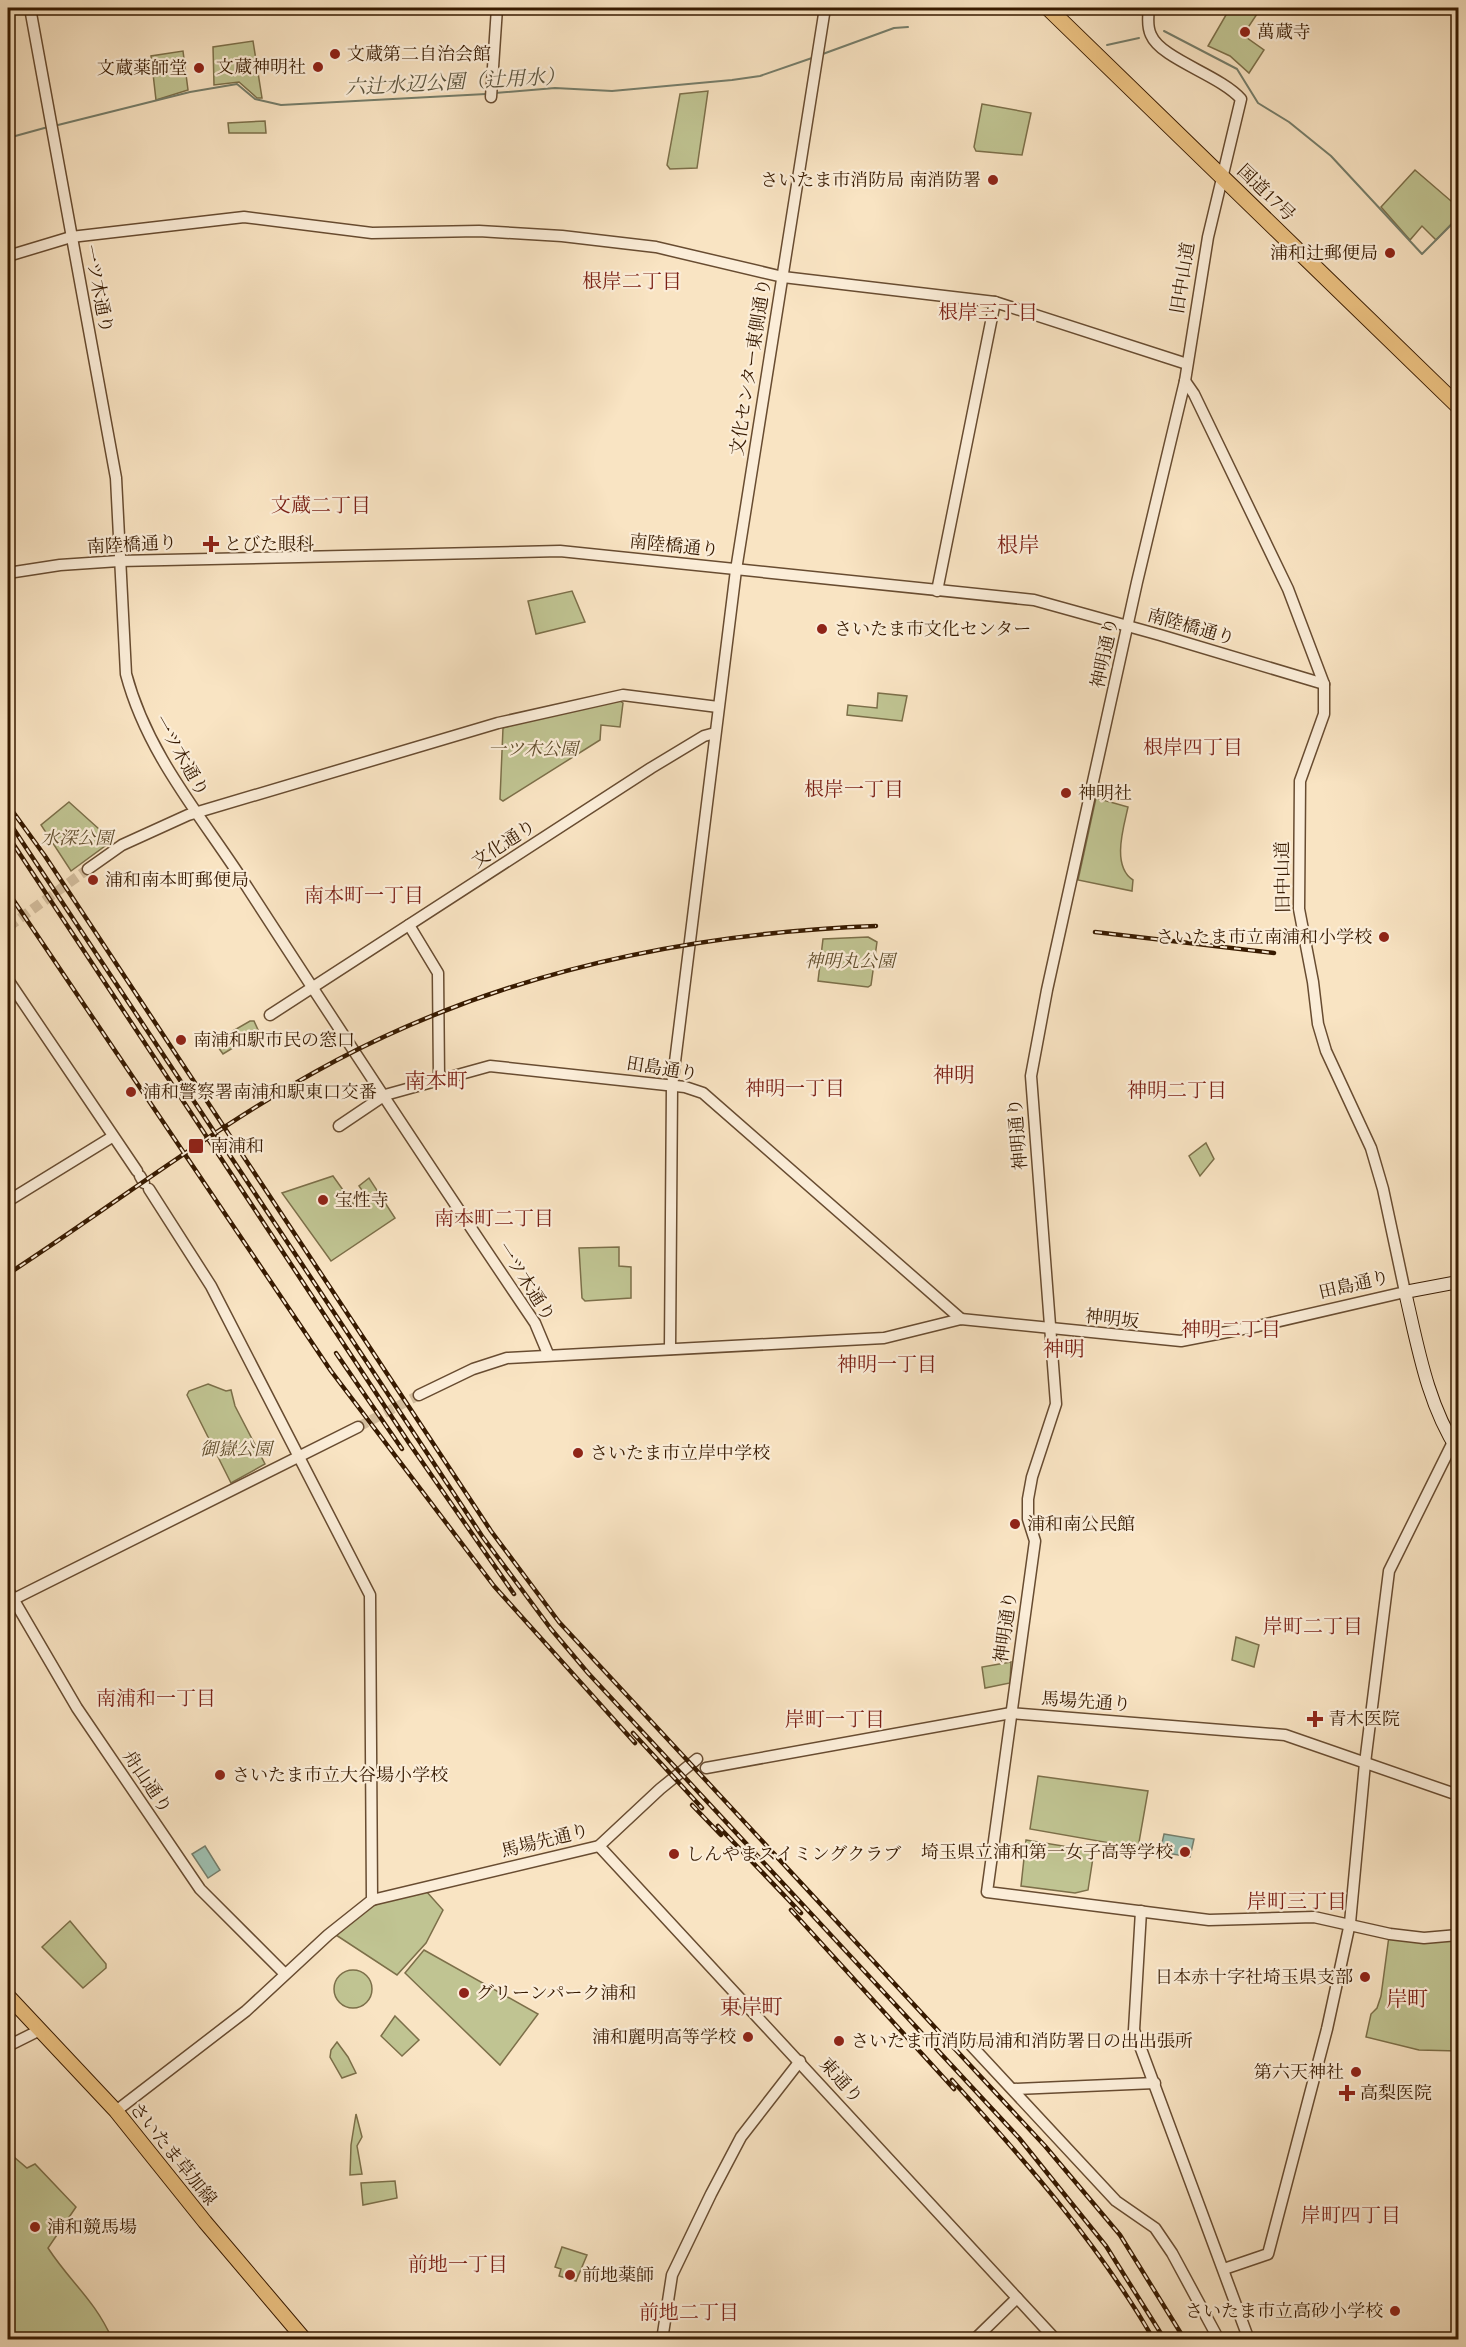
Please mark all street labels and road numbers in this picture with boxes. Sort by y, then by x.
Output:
street label: 国道17号 [1231,159,1301,227]
street label: 旧中山道 [1165,240,1201,316]
street label: 一ツ木通り [77,242,119,336]
street label: 文化センター東側通り [725,277,777,457]
street label: 南陸橋通り [628,529,720,563]
street label: 南陸橋通り [86,530,178,560]
street label: 南陸橋通り [1144,603,1238,651]
street label: 神明通り [1085,615,1125,691]
street label: 一ツ木通り [148,711,214,801]
street label: 文化通り [467,814,541,874]
street label: 旧中山道 [1270,841,1296,913]
street label: 田島通り [624,1051,700,1087]
street label: 神明通り [1002,1097,1034,1171]
street label: 一ツ木通り [491,1237,561,1327]
street label: 田島通り [1316,1265,1392,1305]
street label: 神明坂 [1084,1304,1140,1334]
street label: 神明通り [989,1590,1023,1664]
street label: 馬場先通り [1040,1686,1132,1718]
street label: 舟山通り [117,1745,177,1819]
street label: 馬場先通り [498,1818,592,1864]
street label: 東通り [814,2053,868,2109]
street label: さいたま草加線 [124,2097,222,2211]

